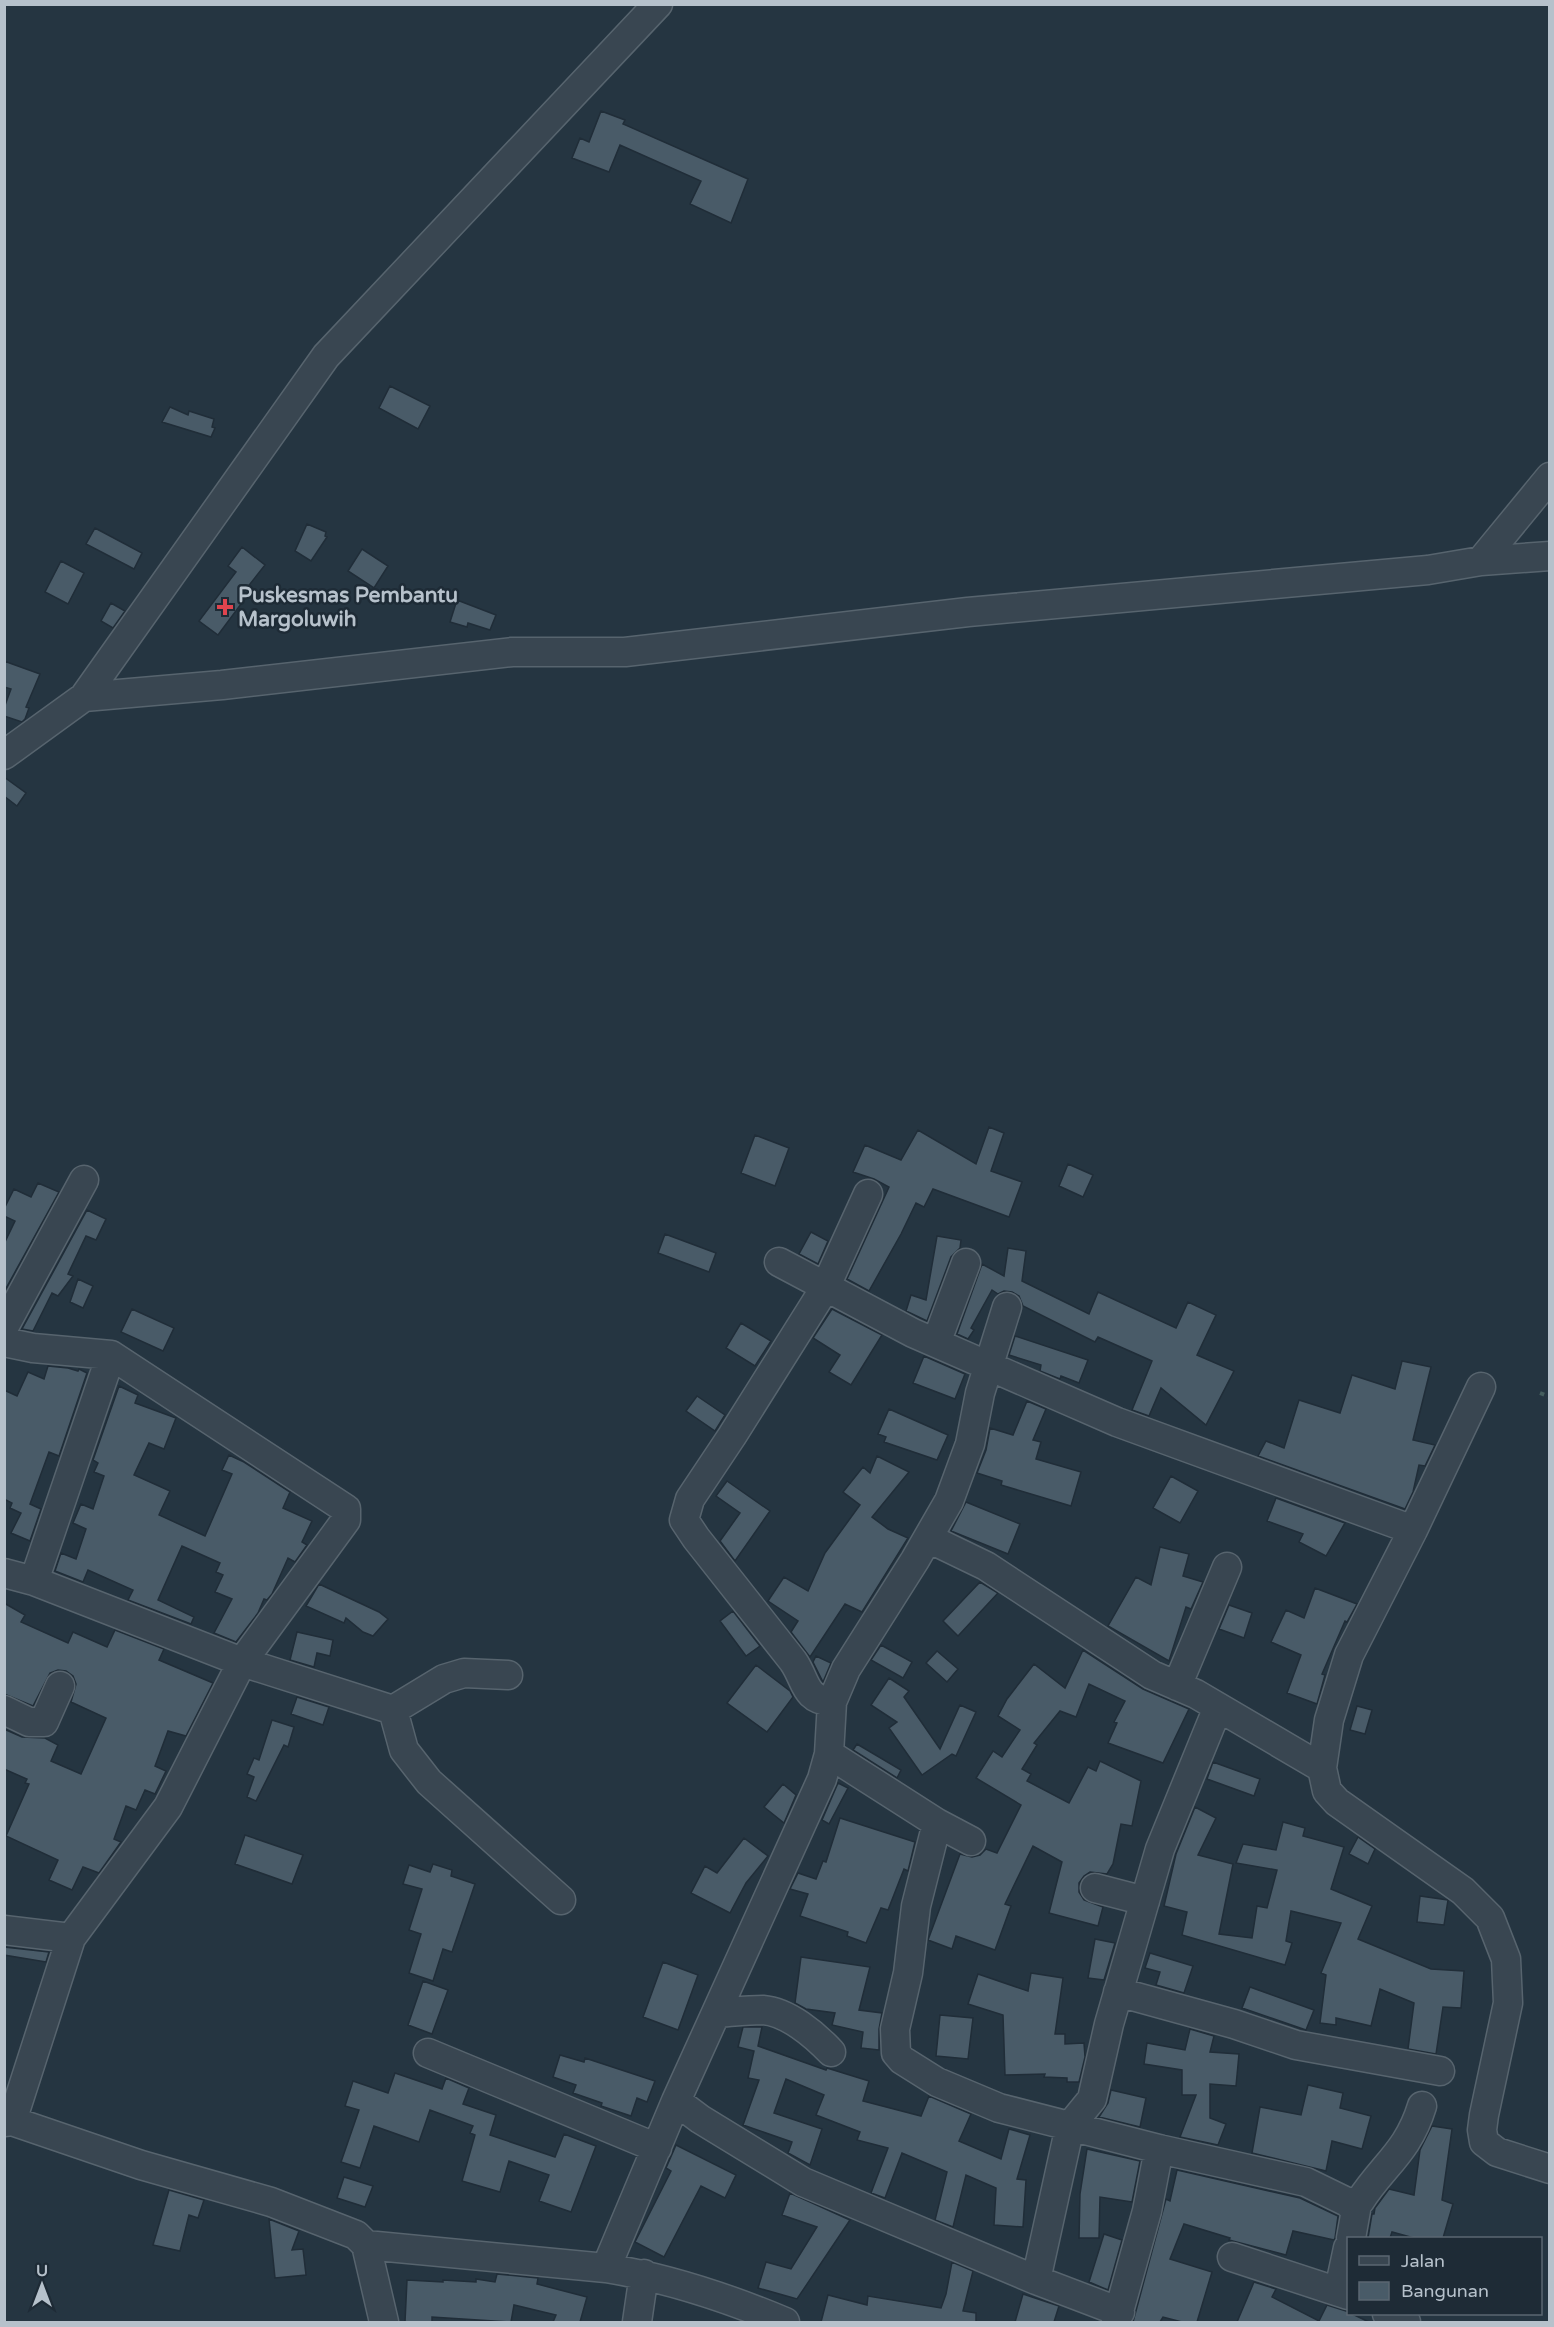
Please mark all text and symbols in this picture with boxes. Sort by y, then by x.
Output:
place label: Puskesmas Pembantu Margoluwih [238,583,458,632]
marker: Puskesmas Pembantu Margoluwih [216,598,234,616]
legend [1347,2237,1542,2315]
text: Jalan [1401,2250,1445,2272]
north arrow [12,2255,72,2315]
text: U [36,2261,48,2281]
text: Bangunan [1401,2280,1489,2302]

